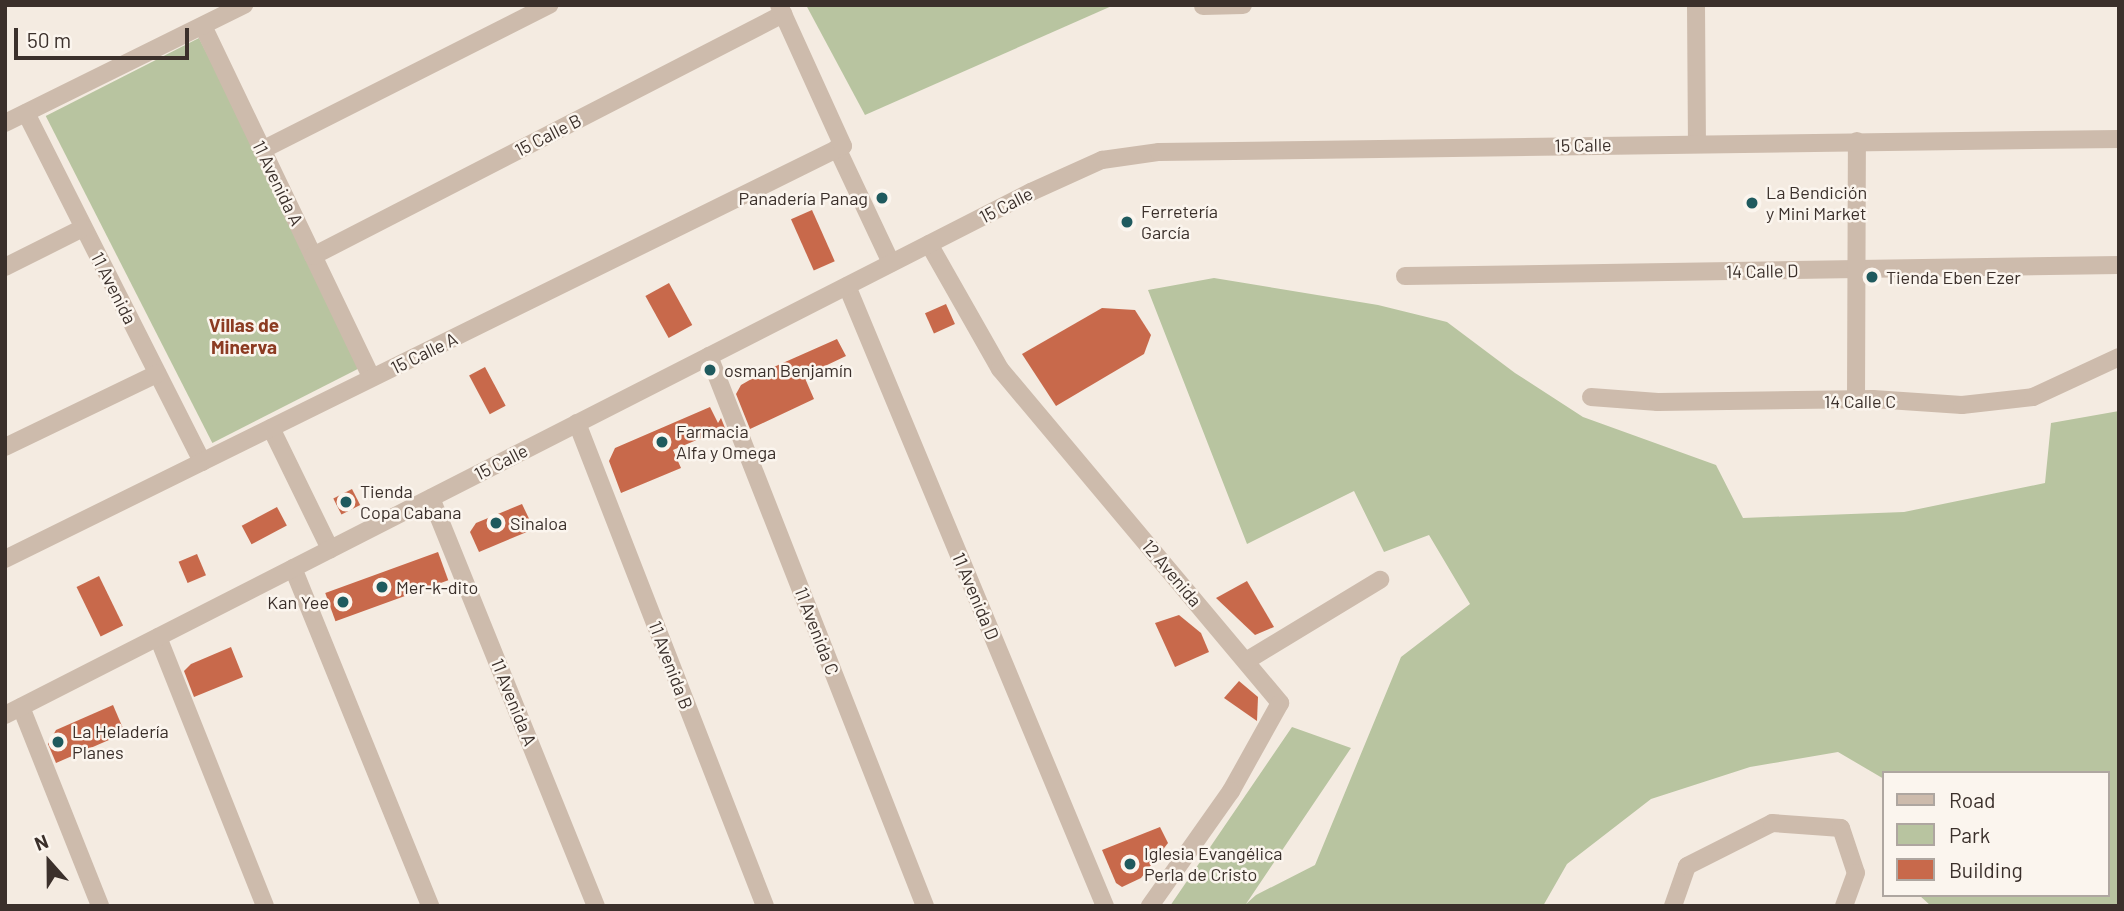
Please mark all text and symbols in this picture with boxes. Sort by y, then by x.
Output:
scale bar [18,14,192,58]
text: 50 m [27,27,71,52]
street label: 15 Calle B [511,109,585,161]
street label: 15 Calle [1554,134,1612,156]
street label: 11 Avenida A [248,137,308,229]
street label: 15 Calle [976,182,1036,228]
place label: La Bendición y Mini Market [1766,182,1867,224]
place label: Panadería Panag [738,187,868,209]
marker: Panadería Panag [874,190,890,206]
marker: La Bendición y Mini Market [1744,195,1760,211]
place label: Ferretería García [1141,201,1218,244]
marker: Ferretería García [1119,214,1135,230]
street label: 11 Avenida [87,248,141,328]
street label: 14 Calle D [1726,260,1798,282]
place label: Tienda Eben Ezer [1886,266,2021,288]
marker: Tienda Eben Ezer [1864,269,1880,285]
district label: Villas de Minerva [209,314,279,358]
street label: 15 Calle A [387,328,461,378]
place label: osman Benjamín [724,359,852,381]
marker: osman Benjamín [702,362,718,378]
street label: 14 Calle C [1824,390,1896,412]
place label: Farmacia Alfa y Omega [676,421,776,464]
marker: Farmacia Alfa y Omega [654,434,670,450]
street label: 15 Calle [471,439,531,485]
place label: Tienda Copa Cabana [360,481,461,524]
marker: Tienda Copa Cabana [338,494,354,510]
place label: Sinaloa [510,512,567,534]
marker: Sinaloa [488,515,504,531]
street label: 12 Avenida [1138,535,1206,611]
street label: 11 Avenida D [948,549,1004,643]
place label: Mer-k-dito [396,576,478,598]
marker: Mer-k-dito [374,579,390,595]
street label: 11 Avenida C [790,584,844,678]
place label: Kan Yee [267,591,329,613]
marker: Kan Yee [335,594,351,610]
street label: 11 Avenida B [644,618,698,712]
street label: 11 Avenida A [487,655,541,749]
place label: La Heladería Planes [72,721,169,764]
marker: La Heladería Planes [50,734,66,750]
legend [1882,771,2110,897]
text: Road [1949,787,1995,812]
text: Park [1949,822,1990,847]
north arrow [14,827,84,897]
text: N [31,829,51,855]
place label: Iglesia Evangélica Perla de Cristo [1144,843,1283,886]
marker: Iglesia Evangélica Perla de Cristo [1122,856,1138,872]
text: Building [1949,857,2023,882]

